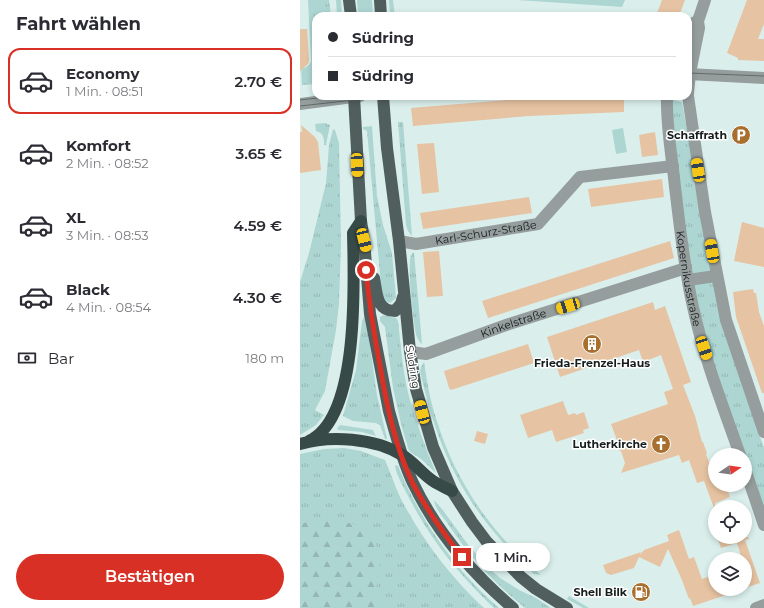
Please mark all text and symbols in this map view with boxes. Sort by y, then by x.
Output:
text: Fahrt wählen [16,13,141,35]
text: Südring [352,28,414,47]
icon: car [18,63,54,99]
text: Economy [66,64,139,83]
text: Südring [352,66,414,85]
text: 2.70 € [235,72,282,91]
text: 1 Min. · 08:51 [66,83,143,99]
parking icon: Schaffrath [730,124,752,146]
place label: Schaffrath [667,128,727,142]
icon: car [18,135,54,171]
text: Komfort [66,136,131,155]
text: 3.65 € [235,144,282,163]
car [350,153,364,177]
text: 2 Min. · 08:52 [66,155,149,171]
car [690,157,706,183]
icon: car [18,207,54,243]
text: XL [66,208,85,227]
text: 4.59 € [233,216,282,235]
street label: Karl-Schurz-Straße [434,217,538,248]
text: 3 Min. · 08:53 [66,227,149,243]
car [355,227,373,253]
street label: Kopernikusstraße [673,230,704,328]
car [704,238,720,264]
route start [357,261,375,279]
icon: car [18,279,54,315]
text: Black [66,280,110,299]
text: 4.30 € [233,288,282,307]
car [555,297,581,315]
text: 4 Min. · 08:54 [66,299,151,315]
street label: Kinkelstraße [479,306,548,341]
building icon: Frieda-Frenzel-Haus [581,333,603,355]
car [694,335,714,361]
street label: Südring [403,344,423,390]
icon: cash [16,347,38,369]
text: Bar [48,349,74,368]
text: 180 m [245,350,284,366]
place label: Frieda-Frenzel-Haus [534,356,650,370]
car [413,399,431,425]
church icon: Lutherkirche [650,433,672,455]
place label: Lutherkirche [573,437,647,451]
north arrow [708,448,752,492]
map controls [708,448,752,596]
button: locate [708,500,752,544]
callout: 1 Min. [476,543,550,571]
route end [453,548,471,566]
text: 1 Min. [495,549,531,565]
button: layers [708,552,752,596]
button: Bestätigen [16,554,284,600]
fuel station icon: Shell Bilk [630,581,652,603]
place label: Shell Bilk [573,585,628,599]

